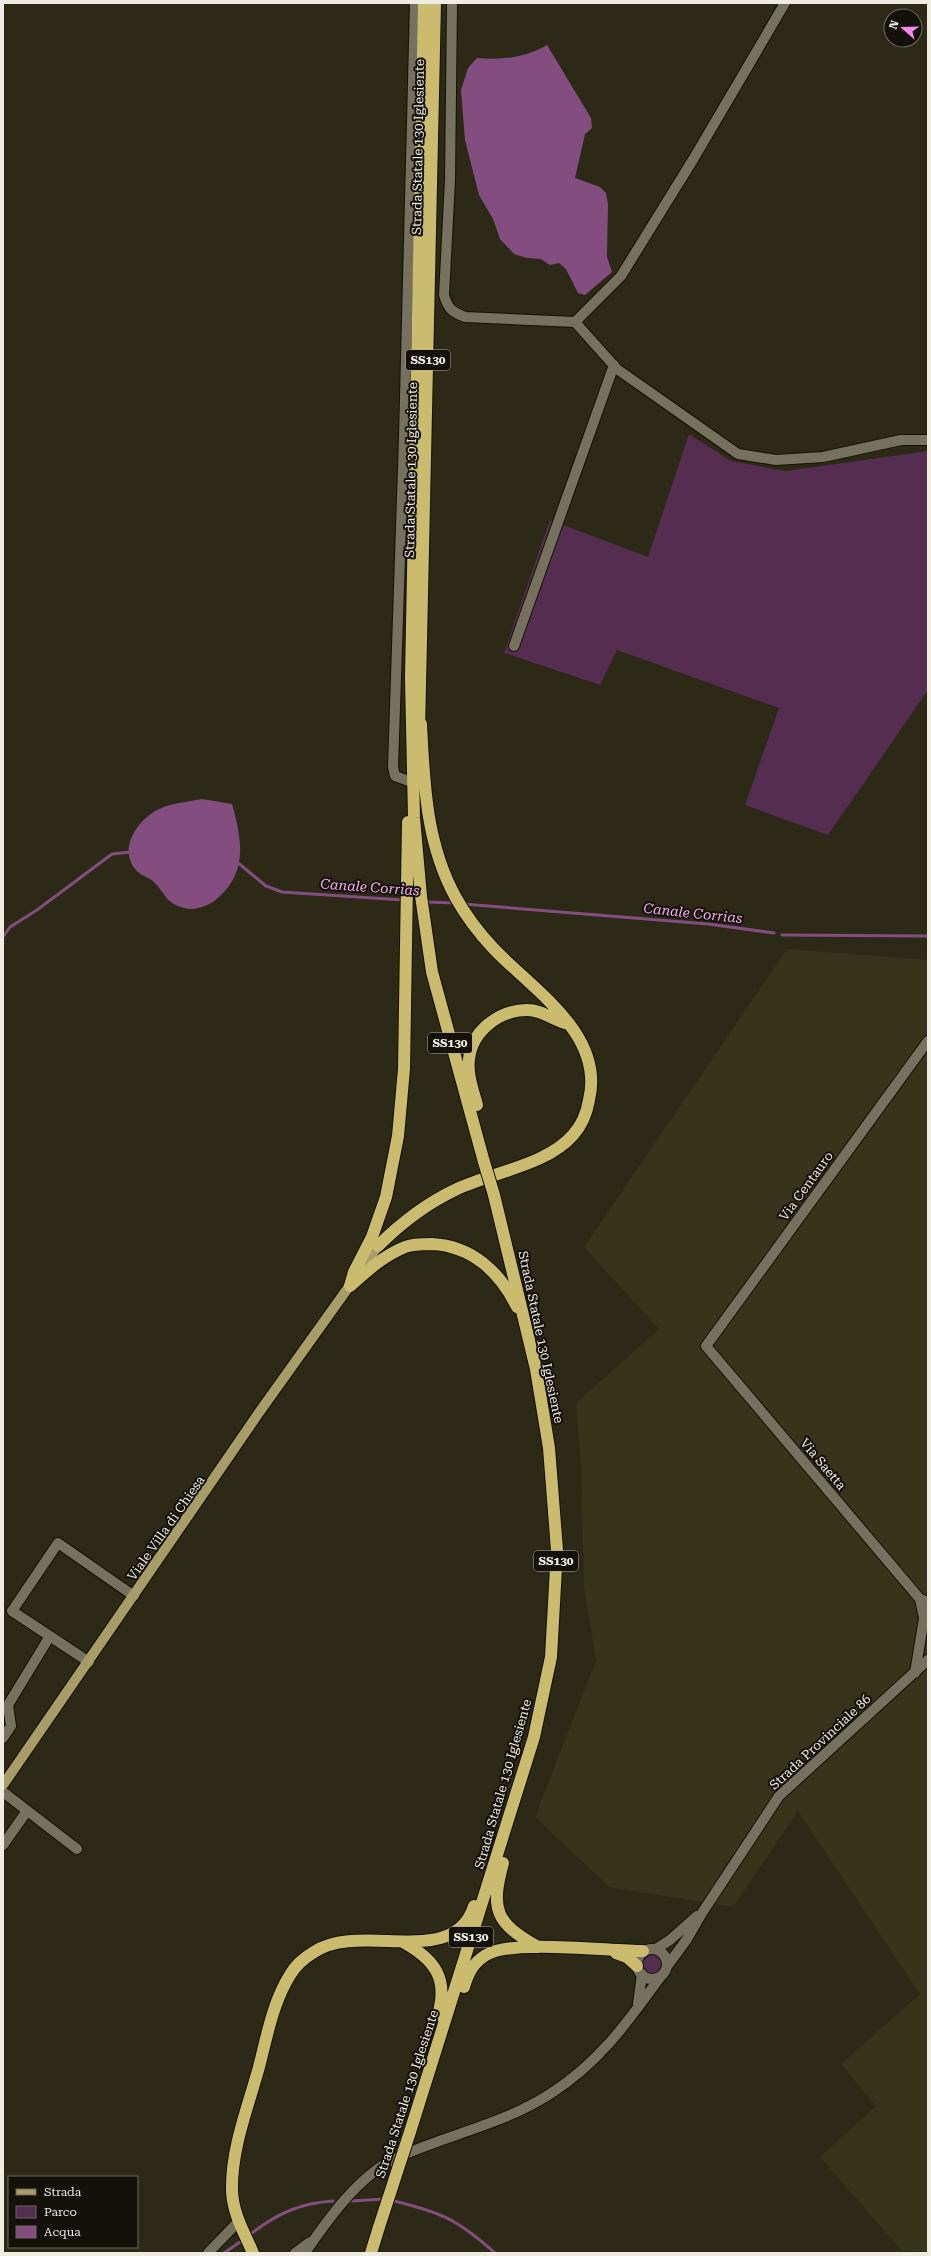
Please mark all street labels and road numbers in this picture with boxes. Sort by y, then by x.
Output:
street label: Strada Statale 130 Iglesiente [409,59,427,235]
road number: SS130 [406,350,450,370]
street label: Strada Statale 130 Iglesiente [402,382,420,558]
road number: SS130 [428,1033,472,1053]
street label: Via Centauro [776,1149,836,1223]
street label: Strada Statale 130 Iglesiente [515,1249,567,1425]
street label: Via Saetta [797,1435,849,1493]
street label: Viale Villa di Chiesa [124,1473,208,1583]
road number: SS130 [534,1551,578,1571]
street label: Strada Provinciale 86 [766,1691,874,1793]
street label: Strada Statale 130 Iglesiente [472,1697,534,1871]
road number: SS130 [449,1927,493,1947]
street label: Strada Statale 130 Iglesiente [373,2008,441,2180]

